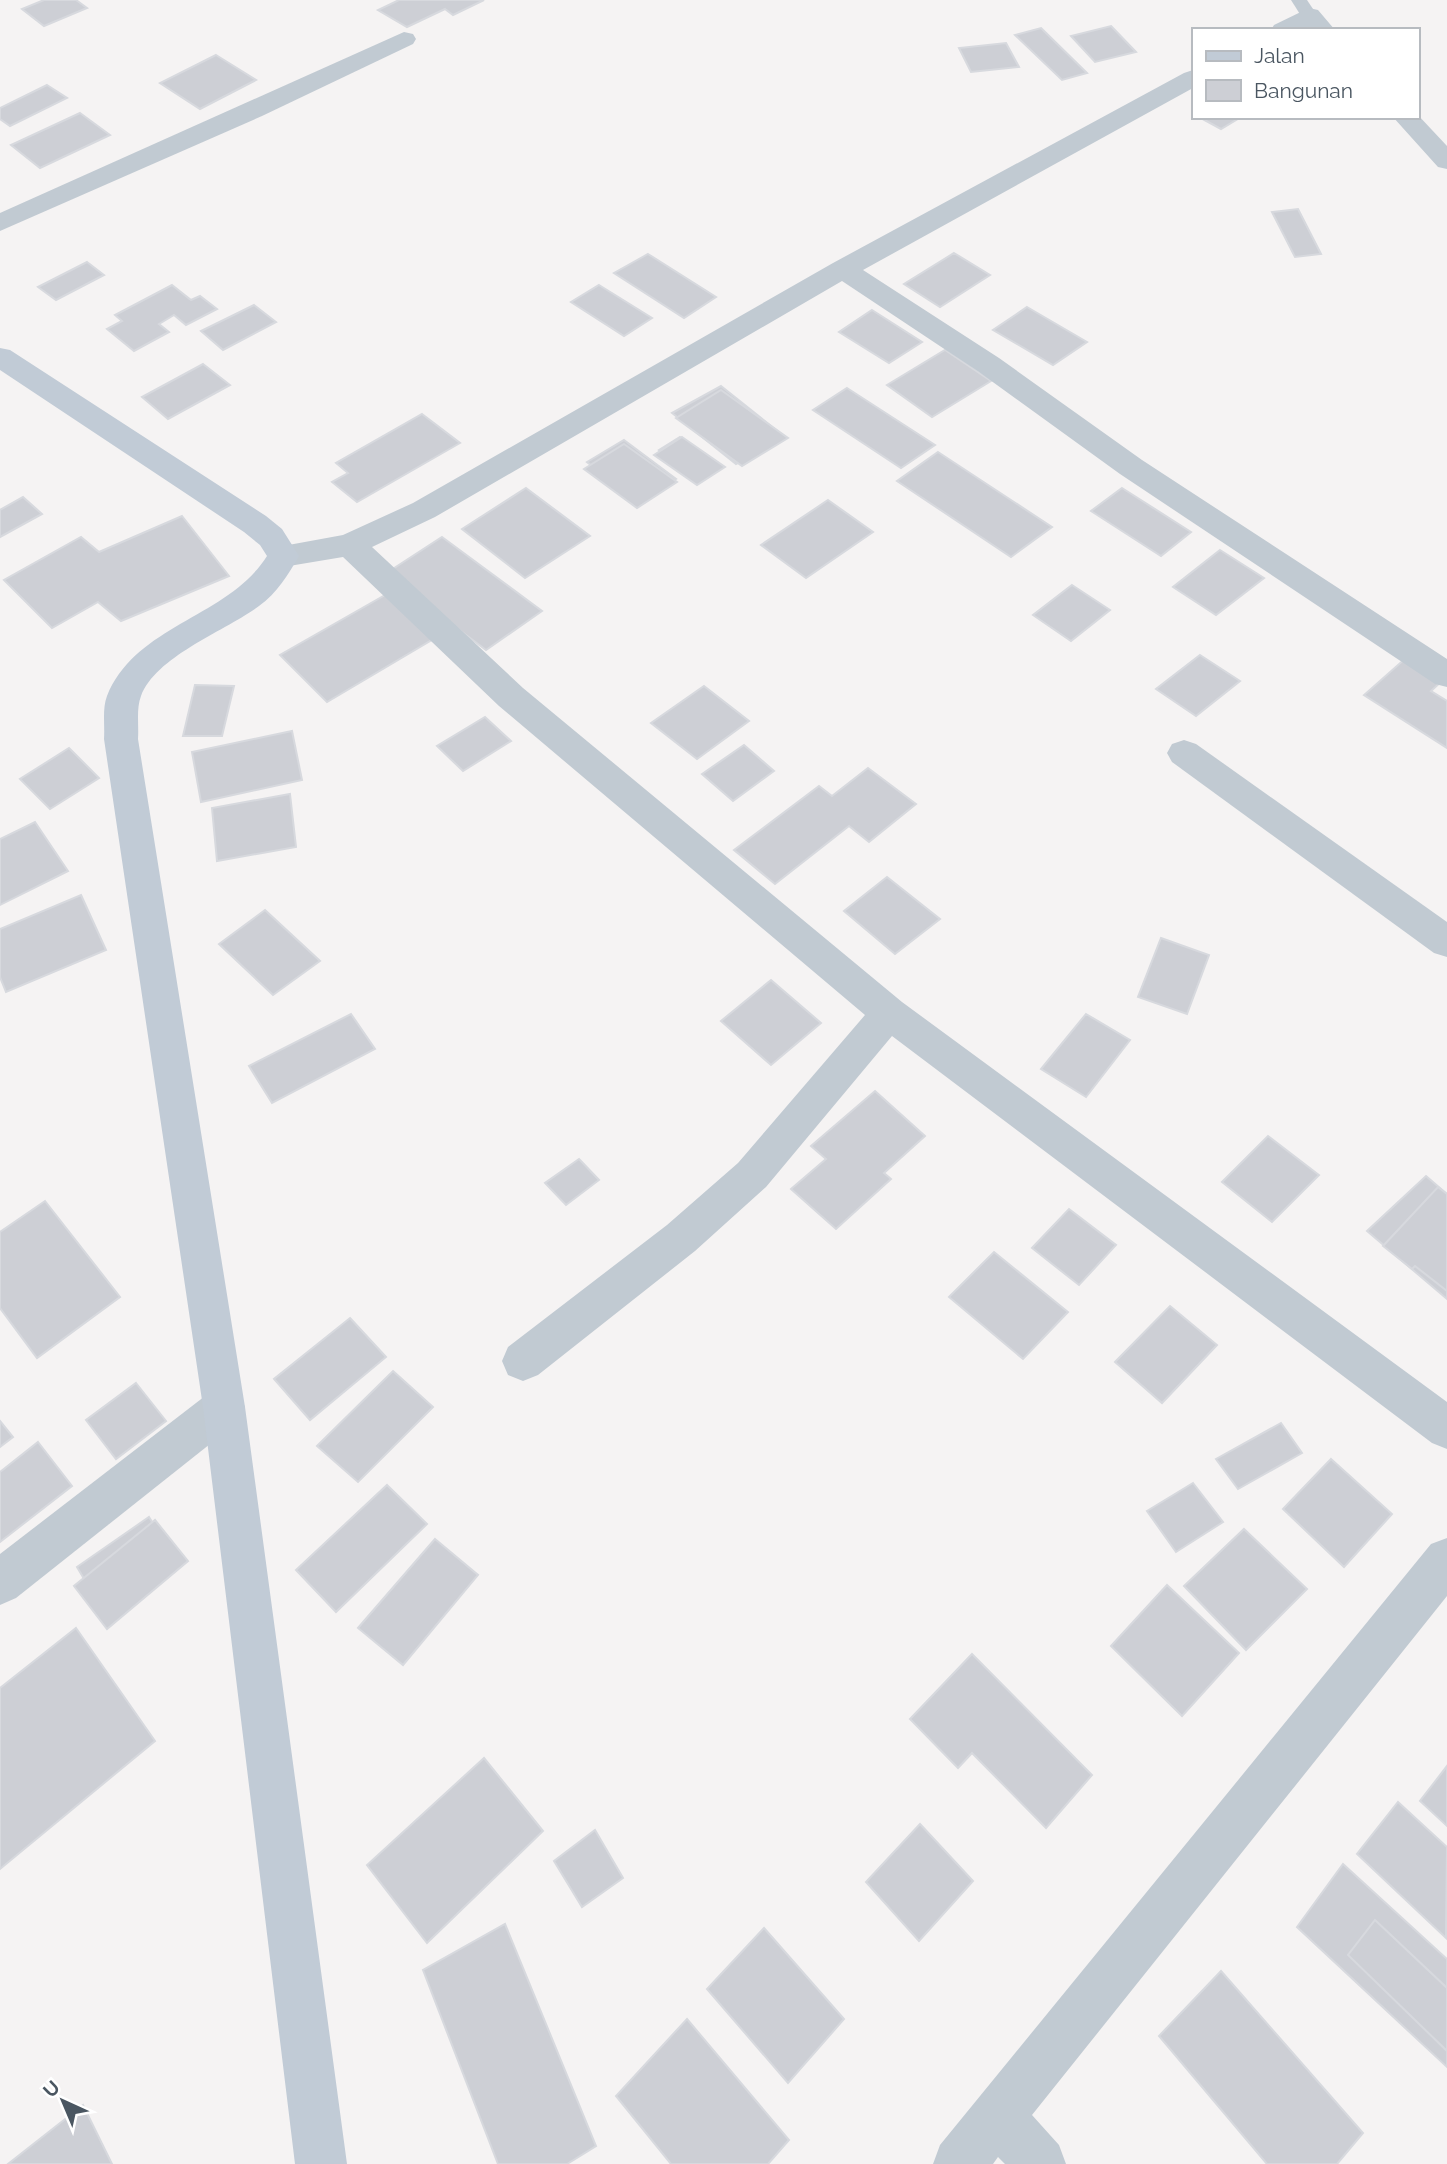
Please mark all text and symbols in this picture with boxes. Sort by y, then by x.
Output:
legend [1192,28,1419,119]
text: Jalan [1254,43,1305,68]
text: Bangunan [1254,78,1353,103]
north arrow [28,2066,98,2136]
text: U [38,2076,64,2102]

